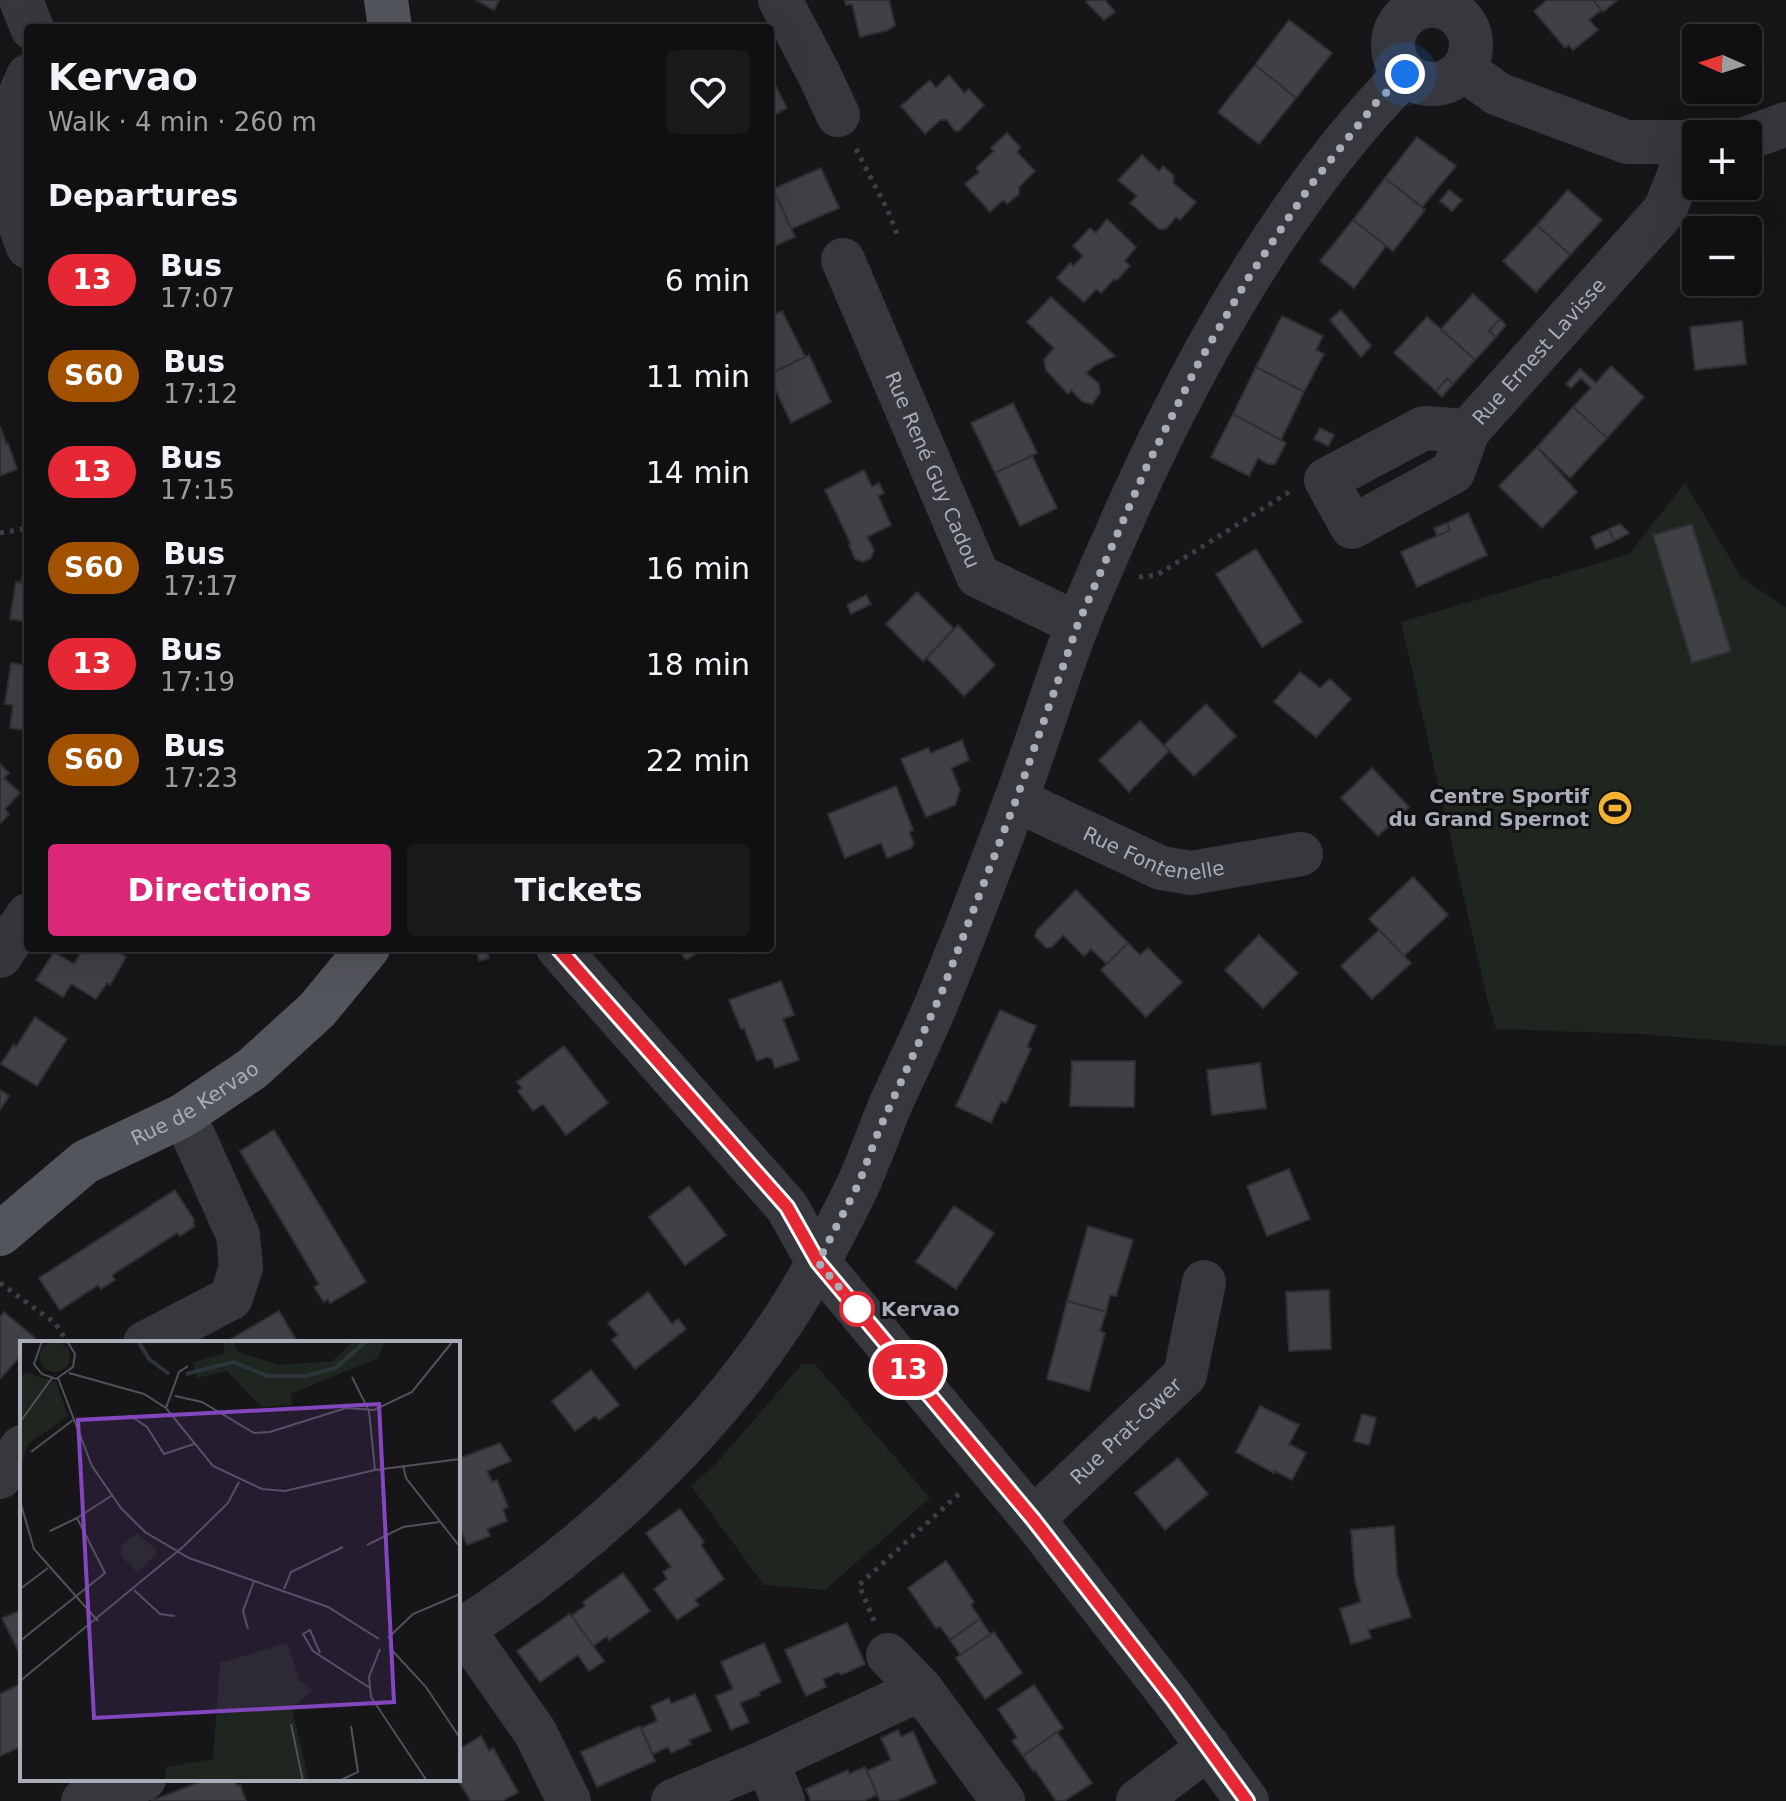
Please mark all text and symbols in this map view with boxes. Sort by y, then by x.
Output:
north arrow [1682,24,1762,104]
map controls [1682,24,1762,296]
button: heart [666,50,750,134]
your location [1385,54,1425,94]
text: Kervao [48,55,198,99]
text: Walk · 4 min · 260 m [48,107,317,137]
button: + [1682,120,1762,200]
text: Departures [48,178,238,213]
button: − [1682,216,1762,296]
text: Bus [160,248,222,283]
text: 13 [73,263,111,296]
text: 6 min [665,263,750,298]
street label: Rue Ernest Lavisse [1467,273,1611,430]
text: 17:07 [160,283,235,313]
text: Bus [163,344,225,379]
text: S60 [64,359,123,392]
text: 11 min [646,359,750,394]
street label: Rue René Guy Cadou [880,368,985,572]
text: 17:12 [163,379,238,409]
text: Bus [160,440,222,475]
text: 13 [73,455,111,488]
text: 14 min [646,455,750,490]
text: 17:15 [160,475,235,505]
text: Bus [163,536,225,571]
text: S60 [64,551,123,584]
text: 16 min [646,551,750,586]
text: 17:17 [163,571,238,601]
text: Bus [160,632,222,667]
text: 13 [73,647,111,680]
text: 18 min [646,647,750,682]
text: 17:19 [160,667,235,697]
text: Bus [163,728,225,763]
text: S60 [64,743,123,776]
text: 22 min [646,743,750,778]
text: 17:23 [163,763,238,793]
place label: Centre Sportif du Grand Spernot [1389,784,1589,831]
sports icon: Centre Sportif du Grand Spernot [1596,789,1634,827]
street label: Rue Fontenelle [1079,821,1226,885]
button: Directions [48,844,391,936]
button: Tickets [407,844,750,936]
street label: Rue de Kervao [127,1056,263,1150]
marker: Kervao [840,1292,874,1326]
place label: Kervao [881,1297,960,1321]
inset map [20,1341,460,1781]
line badge: 13 [872,1344,944,1396]
text: 13 [889,1353,927,1386]
street label: Rue Prat-Gwer [1065,1372,1187,1489]

